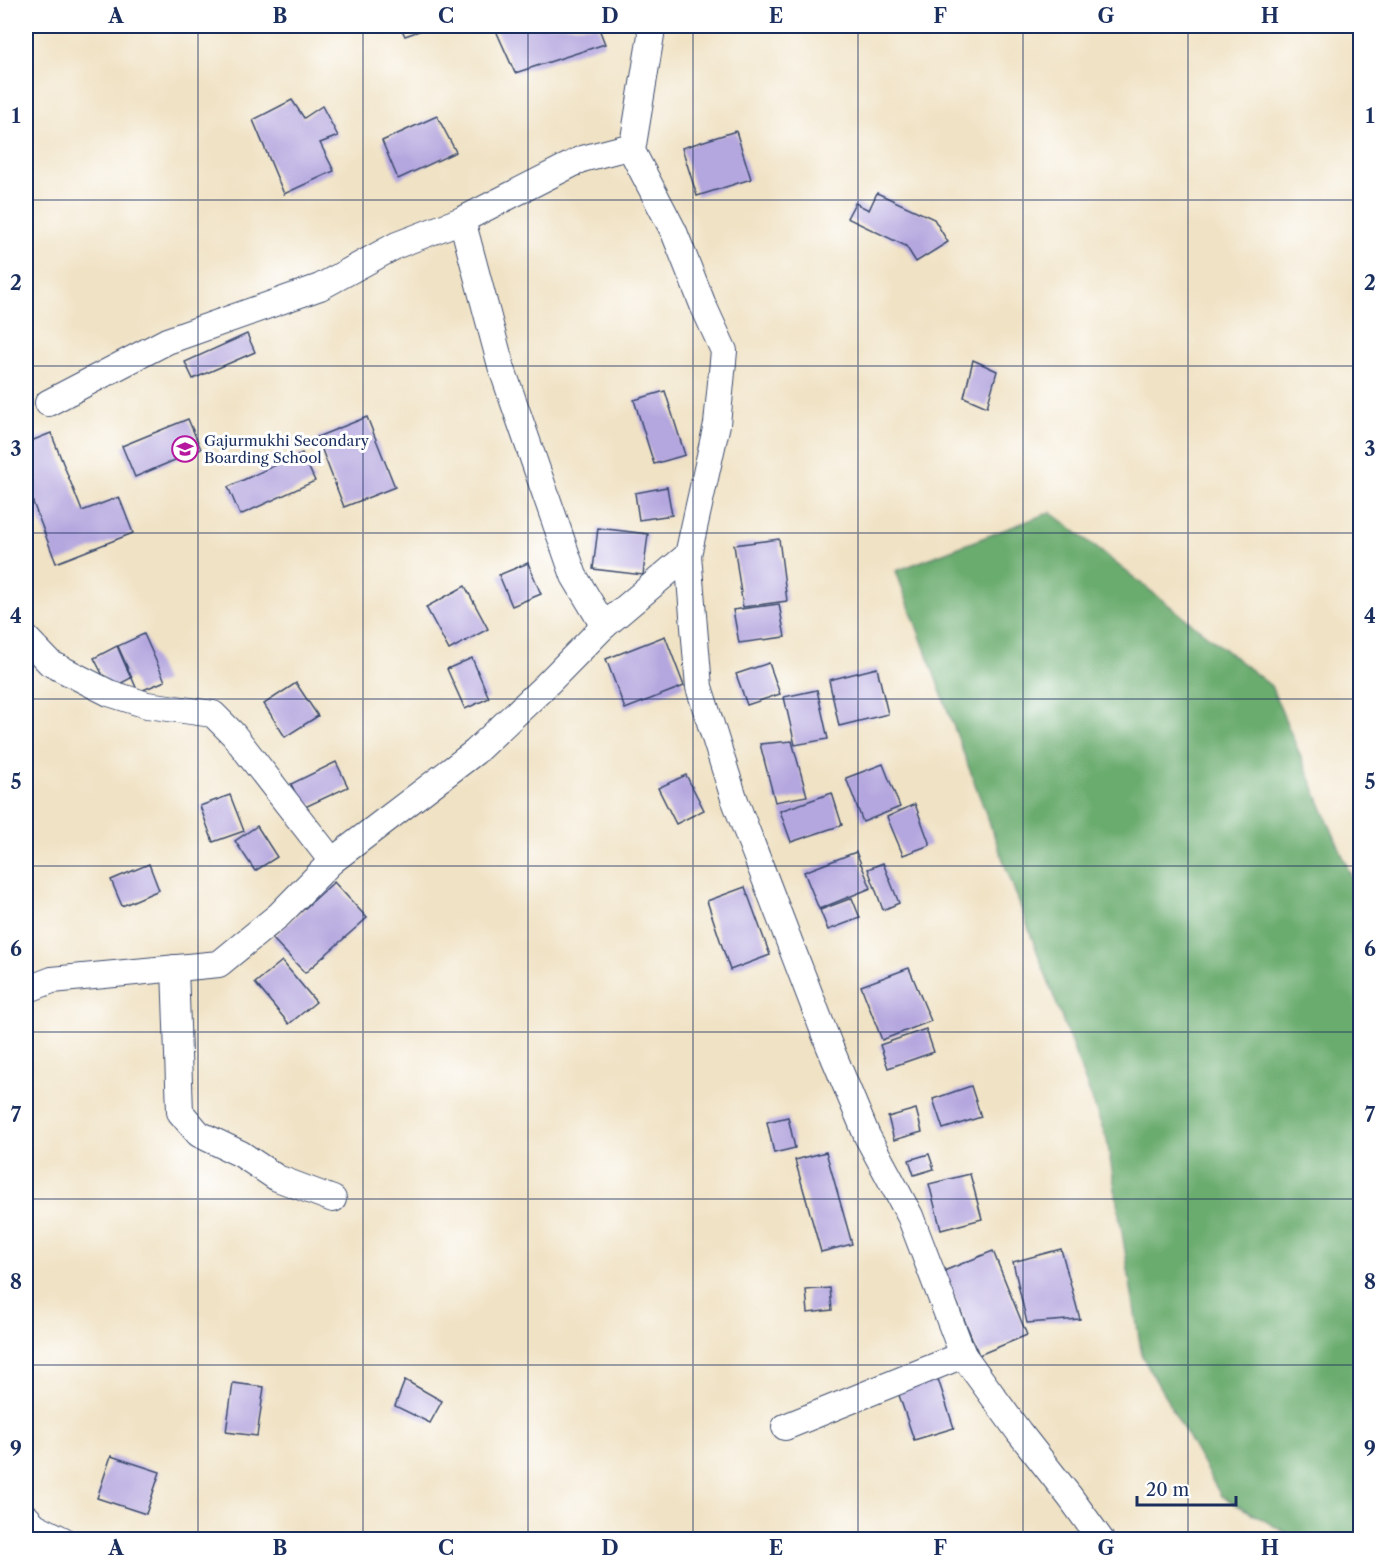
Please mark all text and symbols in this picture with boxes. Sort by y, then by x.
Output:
text: A [107,4,124,28]
text: B [273,4,288,28]
text: C [438,4,454,28]
text: D [601,4,619,28]
text: E [769,4,783,28]
text: F [933,4,947,28]
text: G [1098,4,1115,28]
text: H [1261,4,1279,28]
text: 1 [12,104,21,128]
text: 1 [1366,104,1375,128]
text: 2 [10,271,22,295]
text: 2 [1364,271,1376,295]
place label: Gajurmukhi Secondary Boarding School [204,431,370,467]
school or university icon: Gajurmukhi Secondary Boarding School [170,434,200,464]
text: 3 [10,437,22,461]
text: 3 [1364,437,1376,461]
text: 4 [10,604,22,628]
text: 4 [1364,604,1376,628]
text: 5 [10,770,22,794]
text: 5 [1364,770,1376,794]
text: 6 [10,937,22,961]
text: 6 [1364,937,1376,961]
text: 7 [11,1103,22,1127]
text: 7 [1365,1103,1376,1127]
text: 8 [10,1270,22,1294]
text: 8 [1364,1270,1376,1294]
text: 9 [10,1437,22,1461]
text: 9 [1364,1437,1376,1461]
scale bar [1137,1469,1236,1507]
text: 20 m [1146,1479,1190,1501]
text: A [107,1536,124,1560]
text: B [273,1536,288,1560]
text: C [438,1536,454,1560]
text: D [601,1536,619,1560]
text: E [769,1536,783,1560]
text: F [933,1536,947,1560]
text: G [1098,1536,1115,1560]
text: H [1261,1536,1279,1560]

